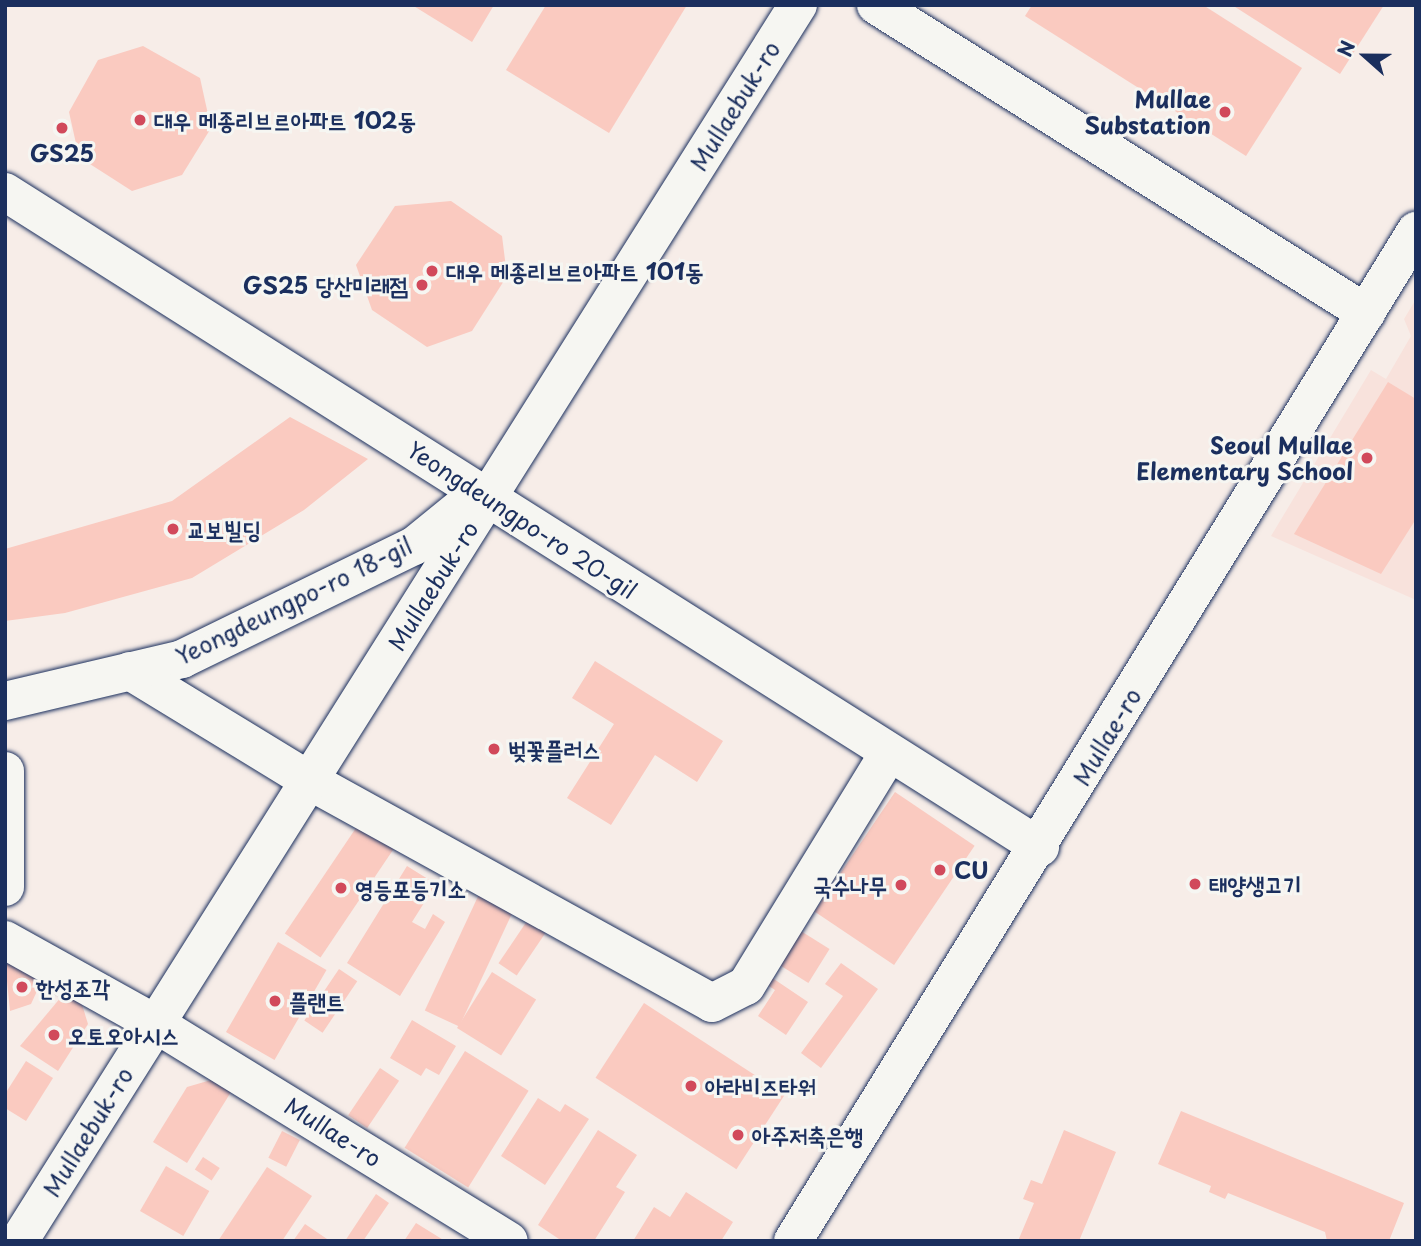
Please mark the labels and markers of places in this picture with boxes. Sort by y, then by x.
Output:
place label: Mullae Substation [1085,85,1211,139]
marker: Mullae Substation [1217,104,1233,120]
place label: 대우 메종리브르아파트 102동 [154,106,416,134]
marker: 대우 메종리브르아파트 102동 [132,112,148,128]
marker: GS25 [54,120,70,136]
place label: GS25 [30,139,94,167]
place label: 대우 메종리브르아파트 101동 [446,257,703,285]
marker: 대우 메종리브르아파트 101동 [424,263,440,279]
place label: GS25 당산미래점 [243,271,408,299]
marker: GS25 당산미래점 [414,277,430,293]
place label: Seoul Mullae Elementary School [1136,431,1353,485]
marker: Seoul Mullae Elementary School [1359,450,1375,466]
place label: 교보빌딩 [187,515,261,543]
marker: 교보빌딩 [165,521,181,537]
place label: 벚꽃플러스 [508,735,601,763]
marker: 벚꽃플러스 [486,741,502,757]
place label: CU [954,856,988,884]
marker: CU [932,862,948,878]
place label: 태양생고기 [1209,870,1302,898]
place label: 국수나무 [813,871,887,899]
place label: 영등포등기소 [355,874,466,902]
marker: 태양생고기 [1187,876,1203,892]
marker: 국수나무 [893,877,909,893]
marker: 영등포등기소 [333,880,349,896]
place label: 한성조각 [36,973,110,1001]
marker: 한성조각 [14,979,30,995]
place label: 플랜트 [289,987,345,1015]
marker: 플랜트 [267,993,283,1009]
place label: 오토오아시스 [68,1021,179,1049]
marker: 오토오아시스 [46,1027,62,1043]
place label: 아라비즈타워 [705,1072,816,1100]
marker: 아라비즈타워 [683,1078,699,1094]
place label: 아주저축은행 [752,1121,863,1149]
marker: 아주저축은행 [730,1127,746,1143]

